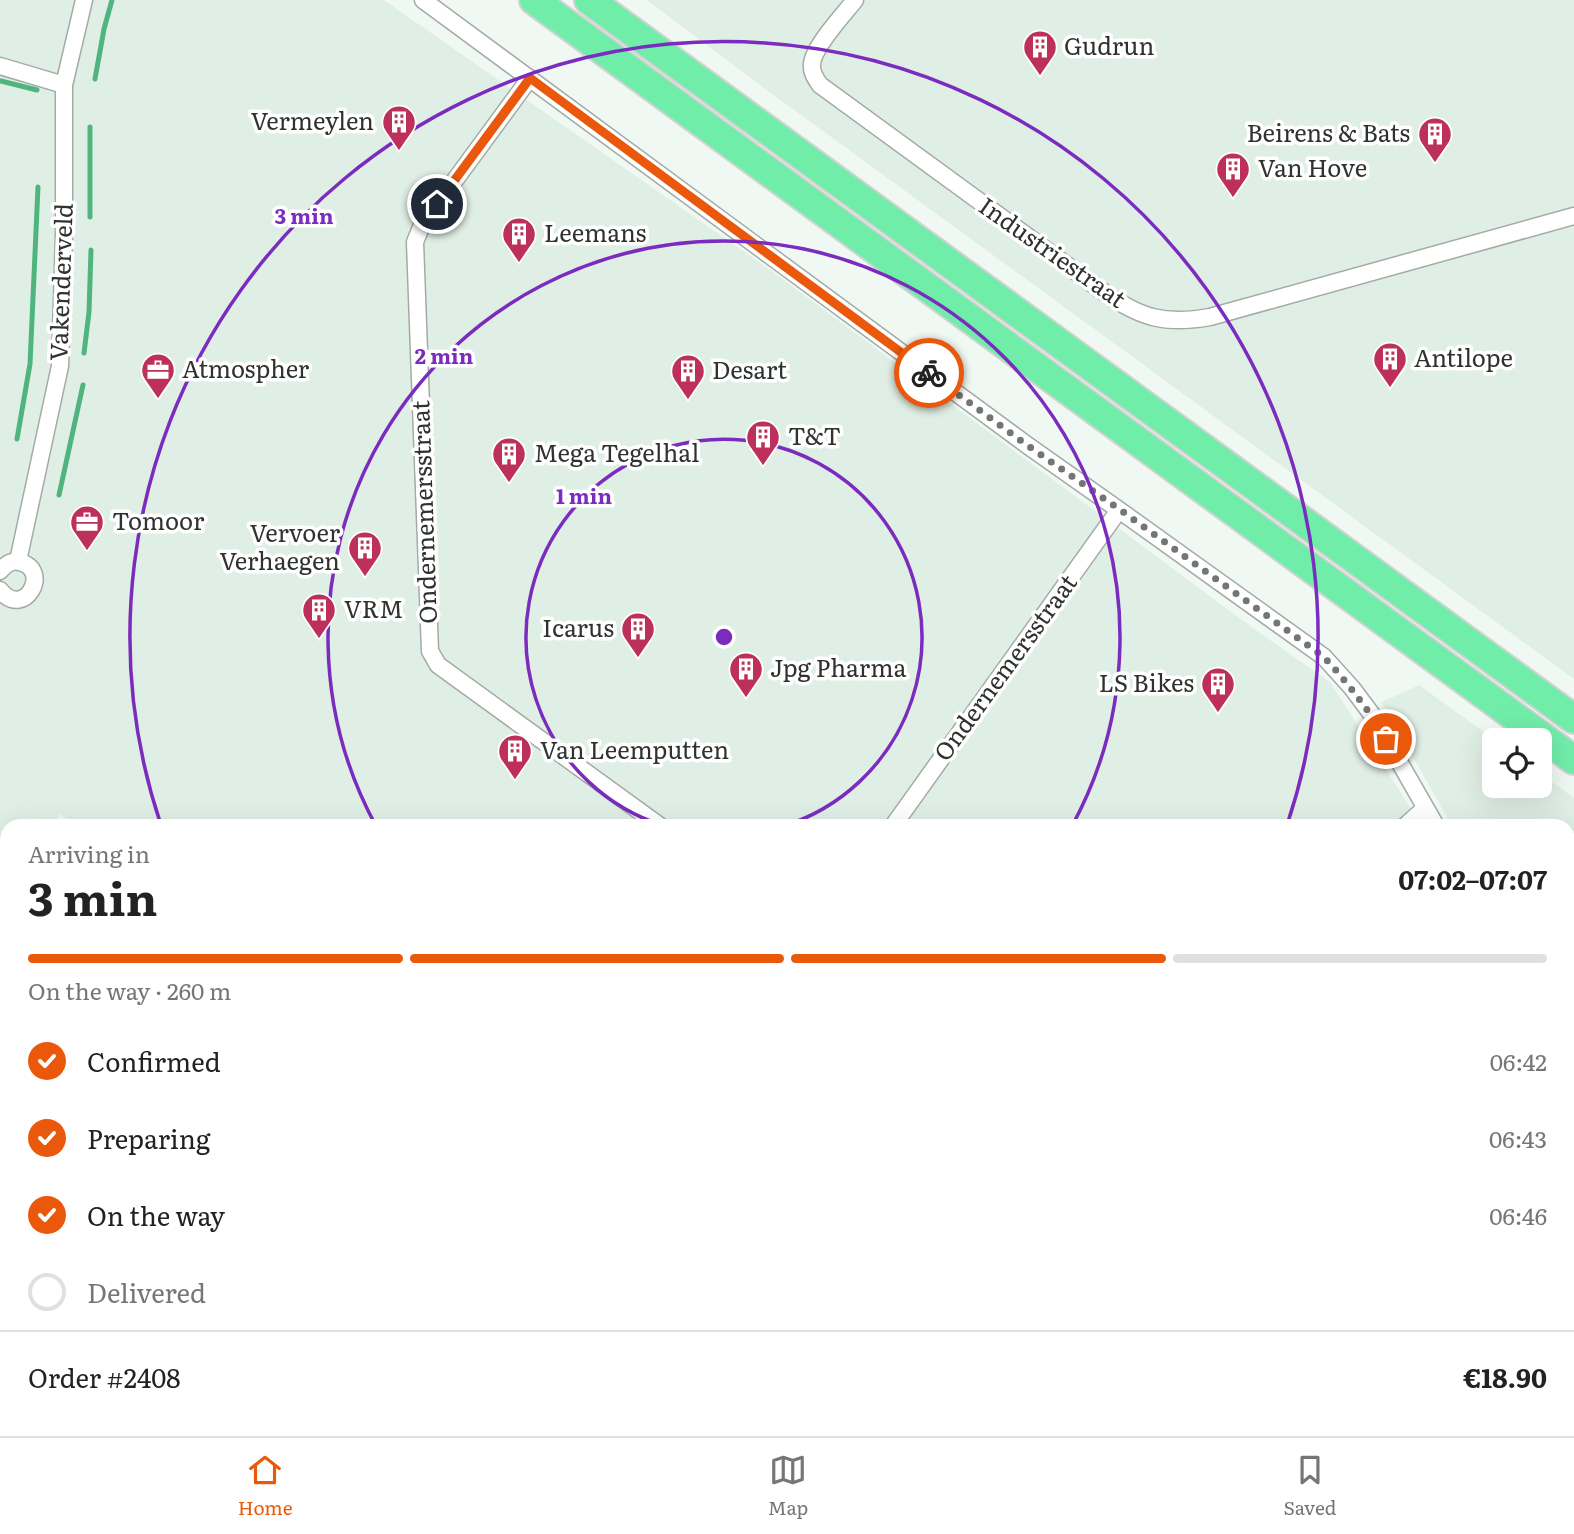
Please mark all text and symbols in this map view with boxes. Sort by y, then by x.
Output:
place label: Gudrun [1064,27,1154,62]
building icon: Gudrun [1021,28,1059,77]
place label: Vermeylen [251,102,374,137]
building icon: Vermeylen [380,103,418,152]
place label: Beirens & Bats [1247,114,1410,149]
building icon: Beirens & Bats [1416,115,1454,164]
place label: Van Hove [1258,149,1367,184]
building icon: Van Hove [1214,150,1252,199]
pin [407,174,467,234]
icon: home [418,185,456,223]
street label: Industriestraat [973,187,1134,315]
text: 3 min [274,199,334,230]
street label: Vakenderveld [39,202,80,361]
place label: Leemans [544,214,647,249]
building icon: Leemans [500,215,538,264]
courier [894,338,964,408]
text: 2 min [415,339,474,370]
place label: Antilope [1414,339,1513,374]
building icon: Antilope [1371,340,1409,389]
place label: Atmospher [182,350,310,385]
office icon: Atmospher [139,351,177,400]
place label: Desart [712,351,787,386]
building icon: Desart [669,352,707,401]
icon: bike [910,354,948,392]
street label: Ondernemersstraat [401,399,444,624]
place label: T&T [788,417,841,452]
building icon: T&T [744,418,782,467]
place label: Mega Tegelhal [534,434,699,469]
building icon: Mega Tegelhal [490,435,528,484]
text: 1 min [556,479,612,510]
place label: Tomoor [112,502,205,537]
office icon: Tomoor [68,503,106,552]
place label: Vervoer Verhaegen [219,514,341,577]
building icon: Vervoer Verhaegen [346,529,384,578]
street label: Ondernemersstraat [924,566,1084,767]
place label: VRM [344,590,403,625]
building icon: VRM [300,591,338,640]
place label: Icarus [542,609,614,644]
building icon: Icarus [619,610,657,659]
centre of rings [712,625,736,649]
place label: Jpg Pharma [770,649,906,684]
building icon: Jpg Pharma [727,650,765,699]
place label: LS Bikes [1099,664,1194,699]
building icon: LS Bikes [1199,665,1237,714]
pin [1356,709,1416,769]
icon: bag [1367,720,1405,758]
map controls [1482,728,1552,798]
button: locate [1482,728,1552,798]
place label: Van Leemputten [540,731,729,766]
building icon: Van Leemputten [496,732,534,781]
text: Arriving in [28,836,150,870]
text: 07:02–07:07 [1398,859,1547,898]
text: 3 min [28,862,158,930]
text: On the way · 260 m [28,973,231,1007]
text: Confirmed [87,1041,221,1080]
icon: check [28,1042,66,1080]
text: 06:42 [1490,1044,1547,1078]
text: Preparing [87,1118,210,1157]
icon: check [28,1119,66,1157]
text: 06:43 [1489,1121,1547,1155]
text: On the way [87,1195,225,1234]
icon: check [28,1196,66,1234]
text: 06:46 [1489,1198,1547,1232]
text: Delivered [87,1272,206,1311]
text: Order #2408 [28,1357,181,1396]
text: €18.90 [1463,1357,1547,1396]
tab: Home [238,1451,293,1521]
tab: Map [768,1451,808,1521]
tab: Saved [1283,1451,1336,1521]

